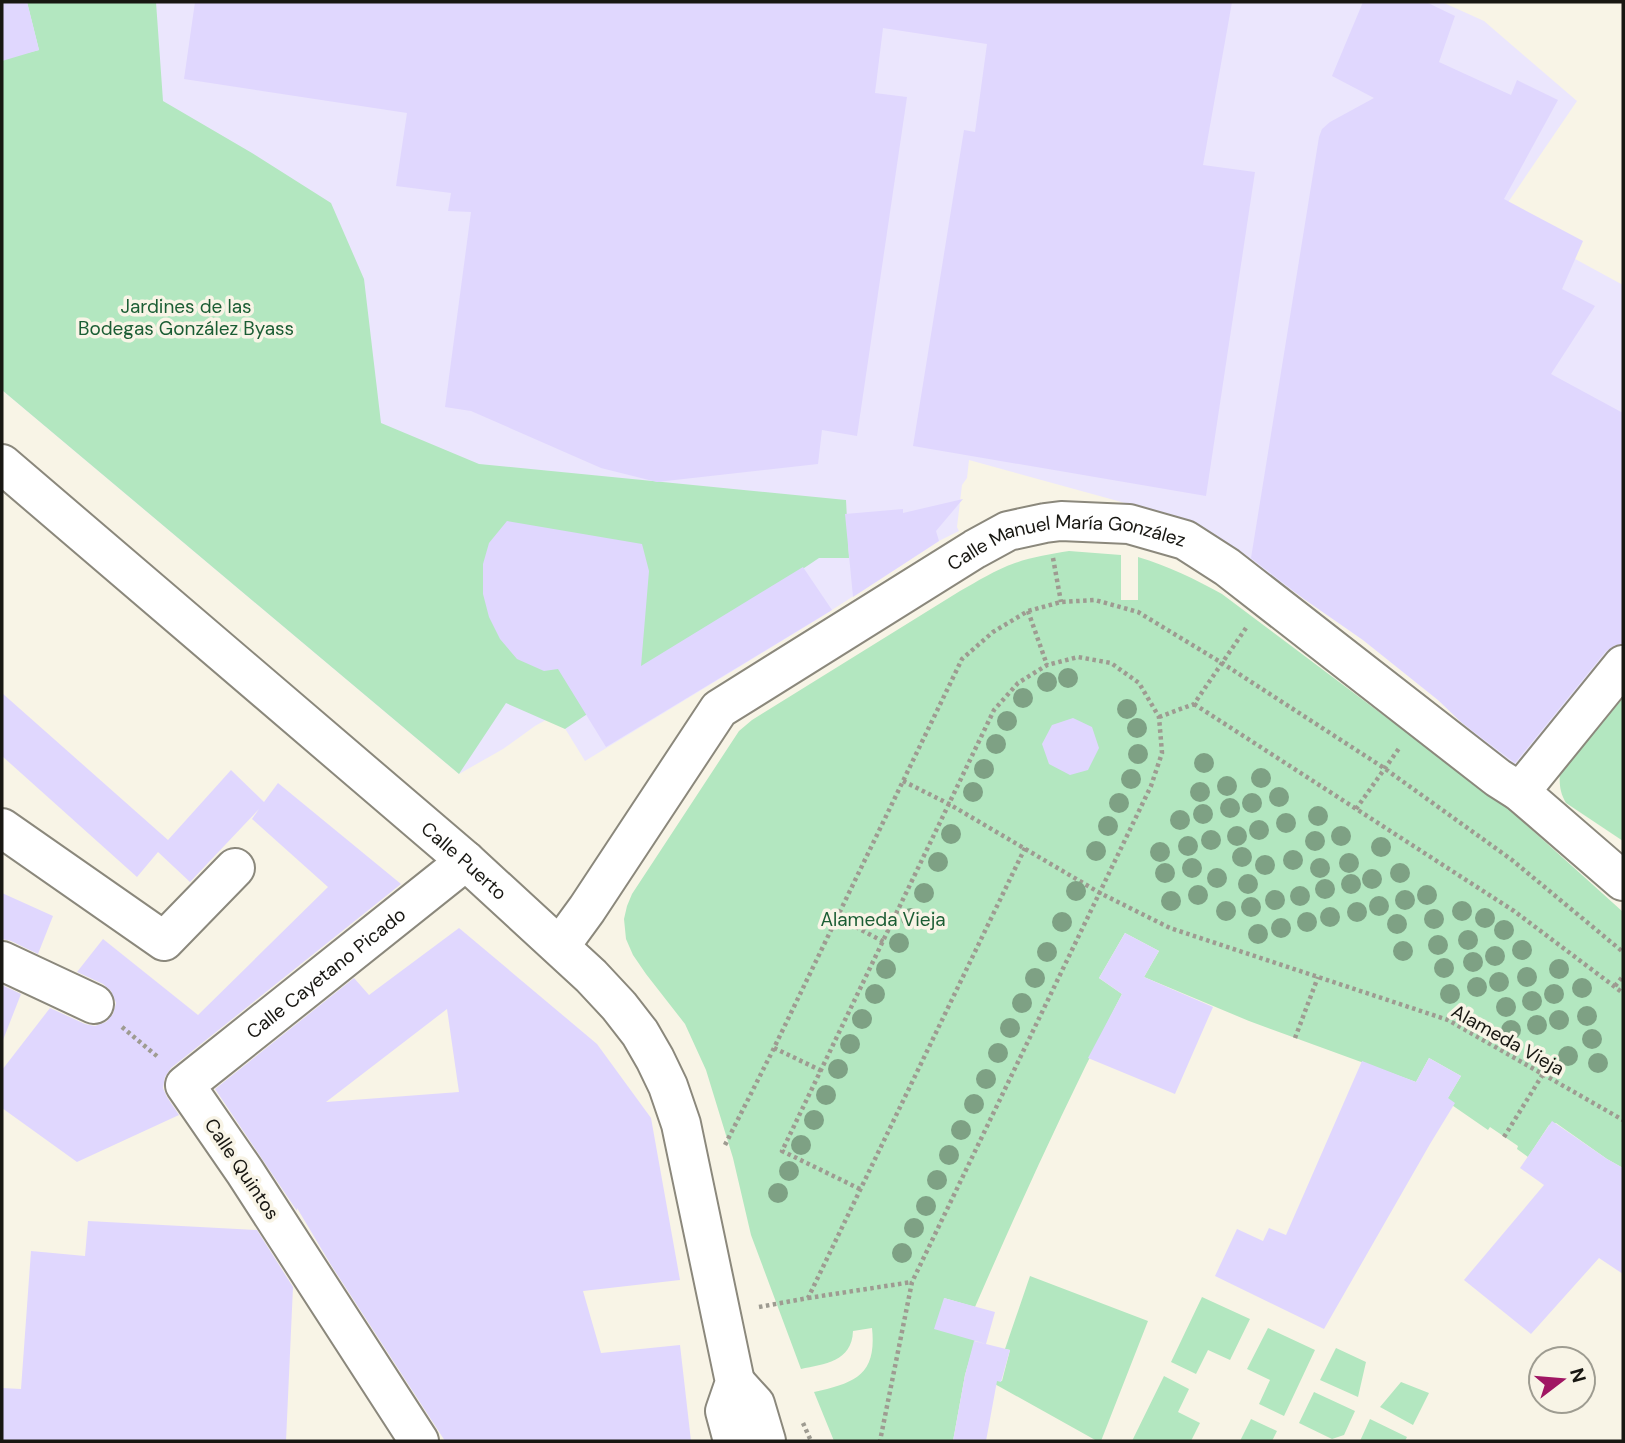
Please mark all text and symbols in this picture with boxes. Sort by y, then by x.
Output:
park label: Jardines de las Bodegas González Byass [78,294,294,341]
street label: Calle Manuel María González [942,508,1189,576]
street label: Calle Puerto [416,816,512,905]
street label: Calle Cayetano Picado [241,902,411,1044]
park label: Alameda Vieja [820,907,946,932]
street label: Alameda Vieja [1447,999,1569,1081]
street label: Calle Quintos [199,1113,285,1225]
north arrow [1527,1345,1597,1415]
text: N [1564,1365,1592,1386]

